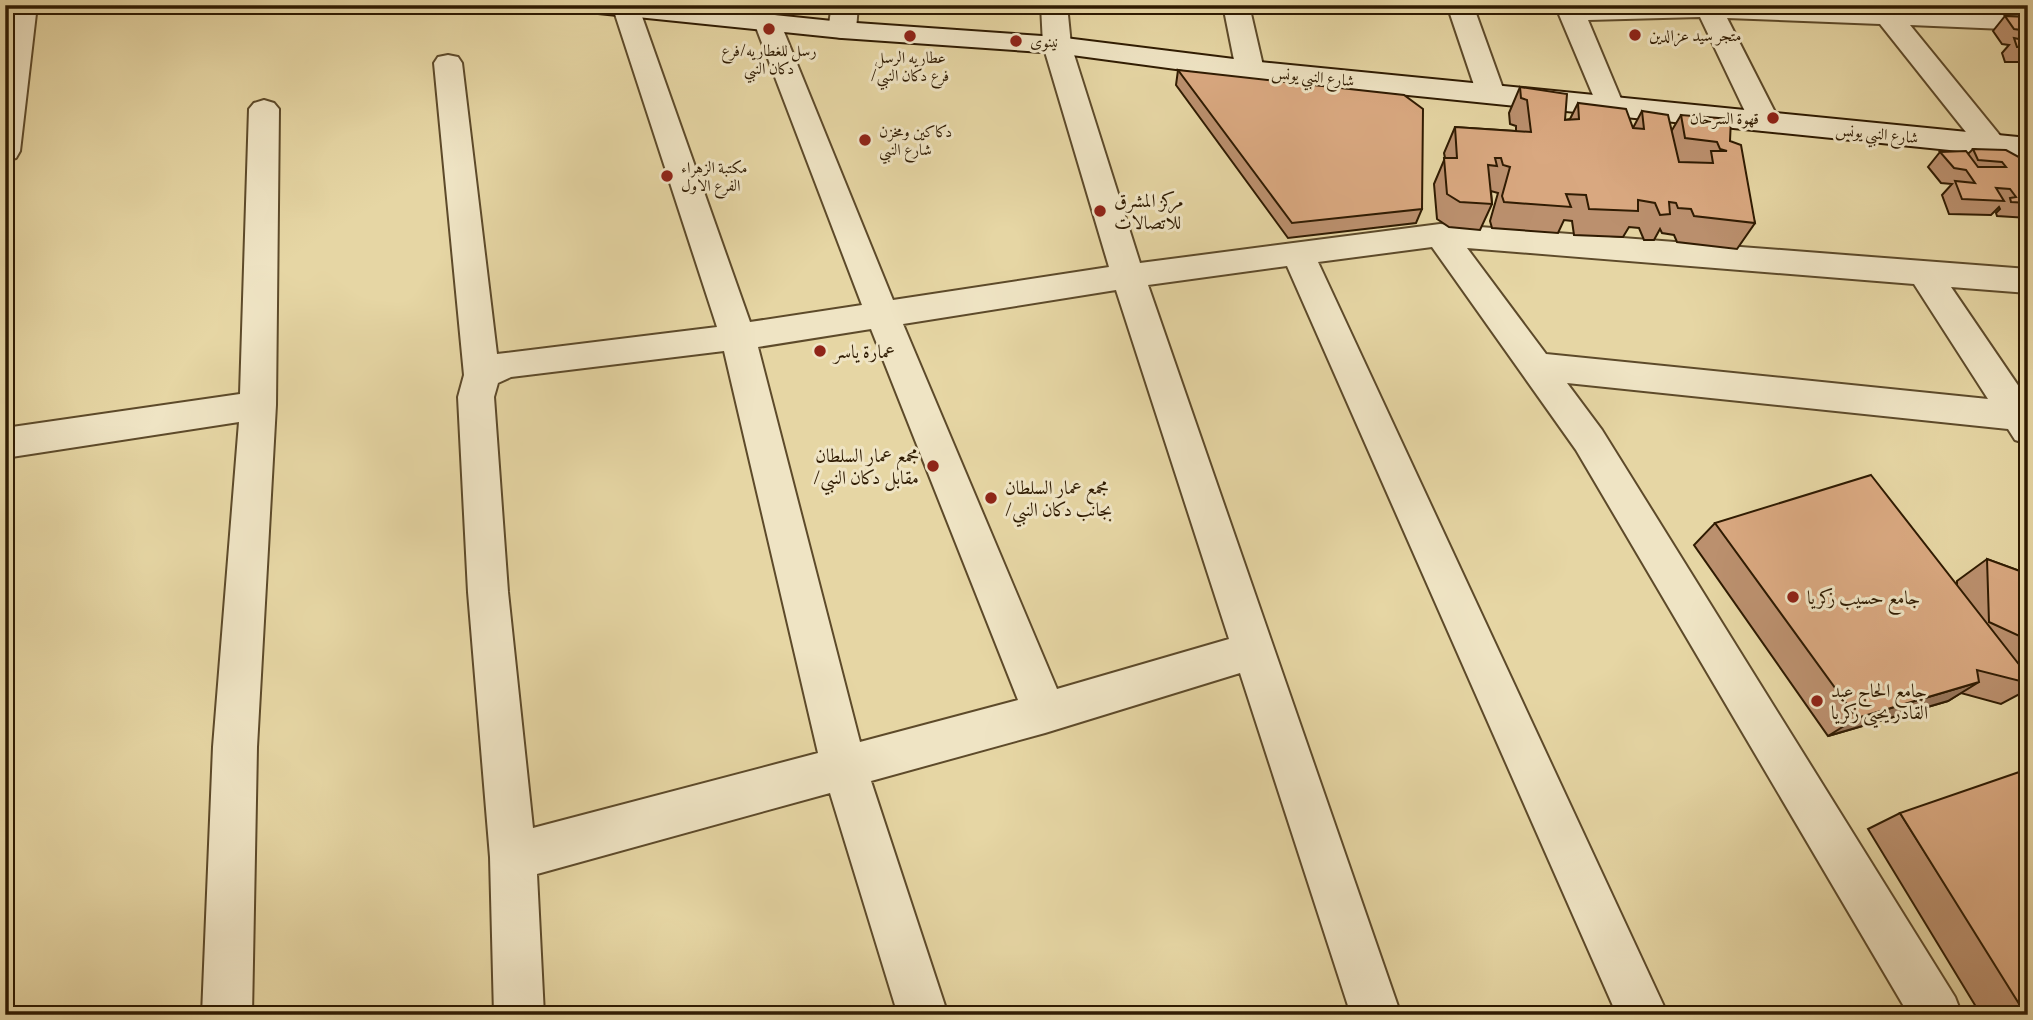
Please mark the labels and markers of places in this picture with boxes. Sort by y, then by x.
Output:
marker: رسل للغطاريه/فرع دكان النبي [761,21,777,37]
place label: متجر سيد عزالدين [1649,26,1741,48]
marker: متجر سيد عزالدين [1627,27,1643,43]
marker: عطاريه الرسل /فرع دكان النبي [902,28,918,44]
place label: نينوى [1030,32,1058,54]
marker: نينوى [1008,33,1024,49]
place label: رسل للغطاريه/فرع دكان النبي [721,41,817,84]
place label: عطاريه الرسل /فرع دكان النبي [871,48,949,91]
place label: قهوة السرحان [1690,109,1759,131]
marker: قهوة السرحان [1765,110,1781,126]
place label: دكاكين ومخزن شارع النبي [879,122,952,165]
marker: دكاكين ومخزن شارع النبي [857,132,873,148]
place label: مكتبة الزهراء الفرع الاول [681,158,748,199]
marker: مكتبة الزهراء الفرع الاول [659,168,675,184]
place label: مركز المشرق للاتصالات [1114,189,1184,237]
marker: مركز المشرق للاتصالات [1092,203,1108,219]
place label: عمارة ياسر [832,340,895,366]
marker: عمارة ياسر [812,343,828,359]
place label: مجمع عمار السلطان /مقابل دكان النبي [813,444,919,496]
marker: مجمع عمار السلطان /مقابل دكان النبي [925,458,941,474]
place label: مجمع عمار السلطان /بجانب دكان النبي [1005,476,1112,528]
marker: مجمع عمار السلطان /بجانب دكان النبي [983,490,999,506]
place label: جامع حسيب زكريا [1807,586,1920,615]
marker: جامع حسيب زكريا [1785,589,1801,605]
place label: جامع الحاج عبد القادر يحيى زكريا [1831,679,1928,729]
marker: جامع الحاج عبد القادر يحيى زكريا [1809,693,1825,709]

